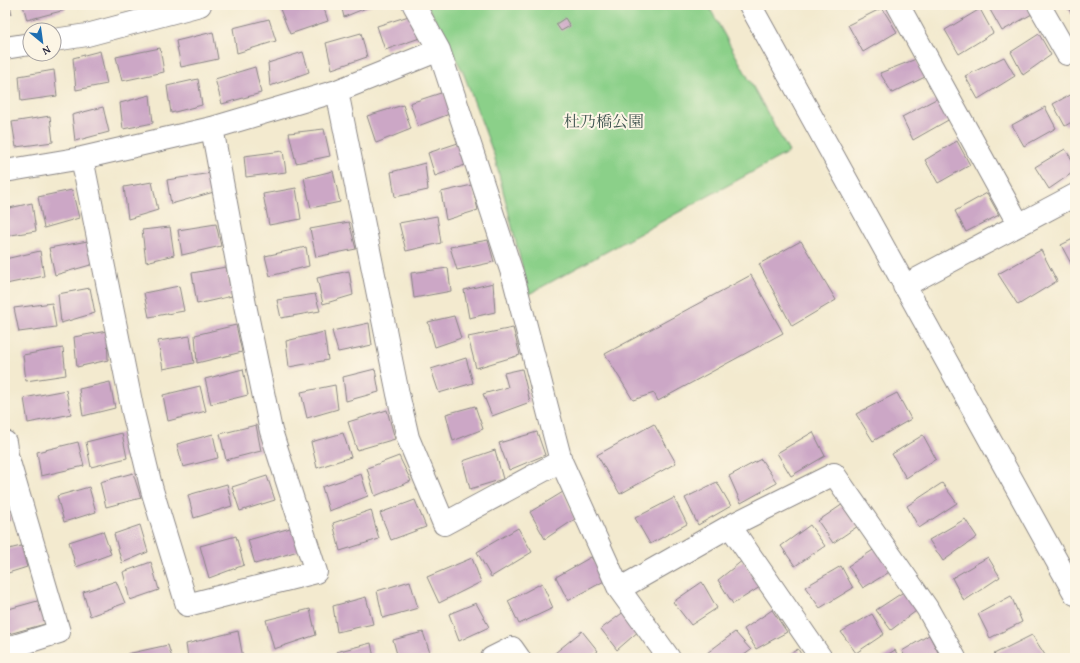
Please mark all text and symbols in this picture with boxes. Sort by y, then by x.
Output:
north arrow [22,22,62,62]
text: N [39,42,54,60]
park label: 杜乃橋公園 [564,109,644,133]

